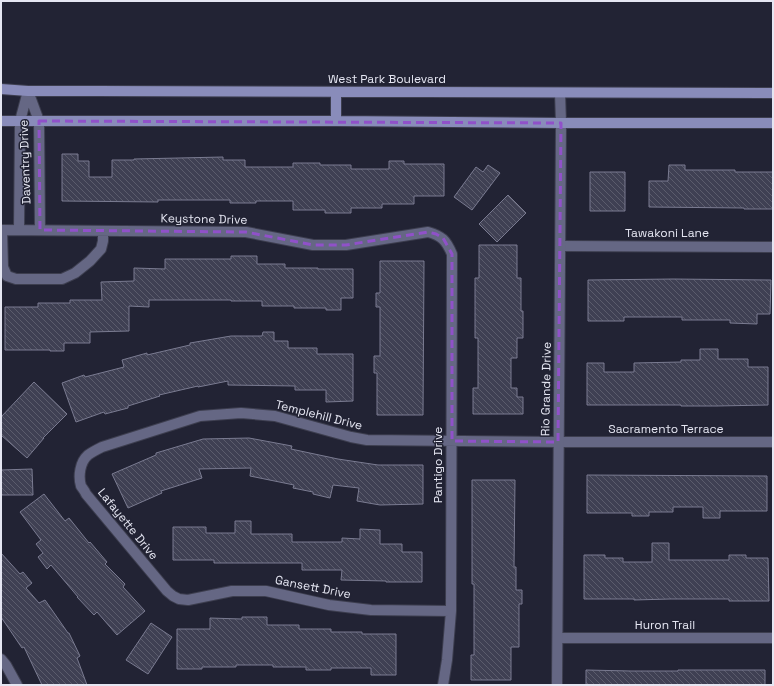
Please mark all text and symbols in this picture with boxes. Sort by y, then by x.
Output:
street label: West Park Boulevard [328,71,446,87]
street label: Daventry Drive [16,120,34,204]
street label: Keystone Drive [160,210,248,228]
street label: Tawakoni Lane [625,225,709,241]
street label: Rio Grande Drive [537,342,555,436]
street label: Templehill Drive [274,396,364,434]
street label: Sacramento Terrace [608,421,724,437]
street label: Pantigo Drive [430,427,446,503]
street label: Lafayette Drive [94,485,162,563]
street label: Gansett Drive [274,572,352,602]
street label: Huron Trail [635,617,695,633]

